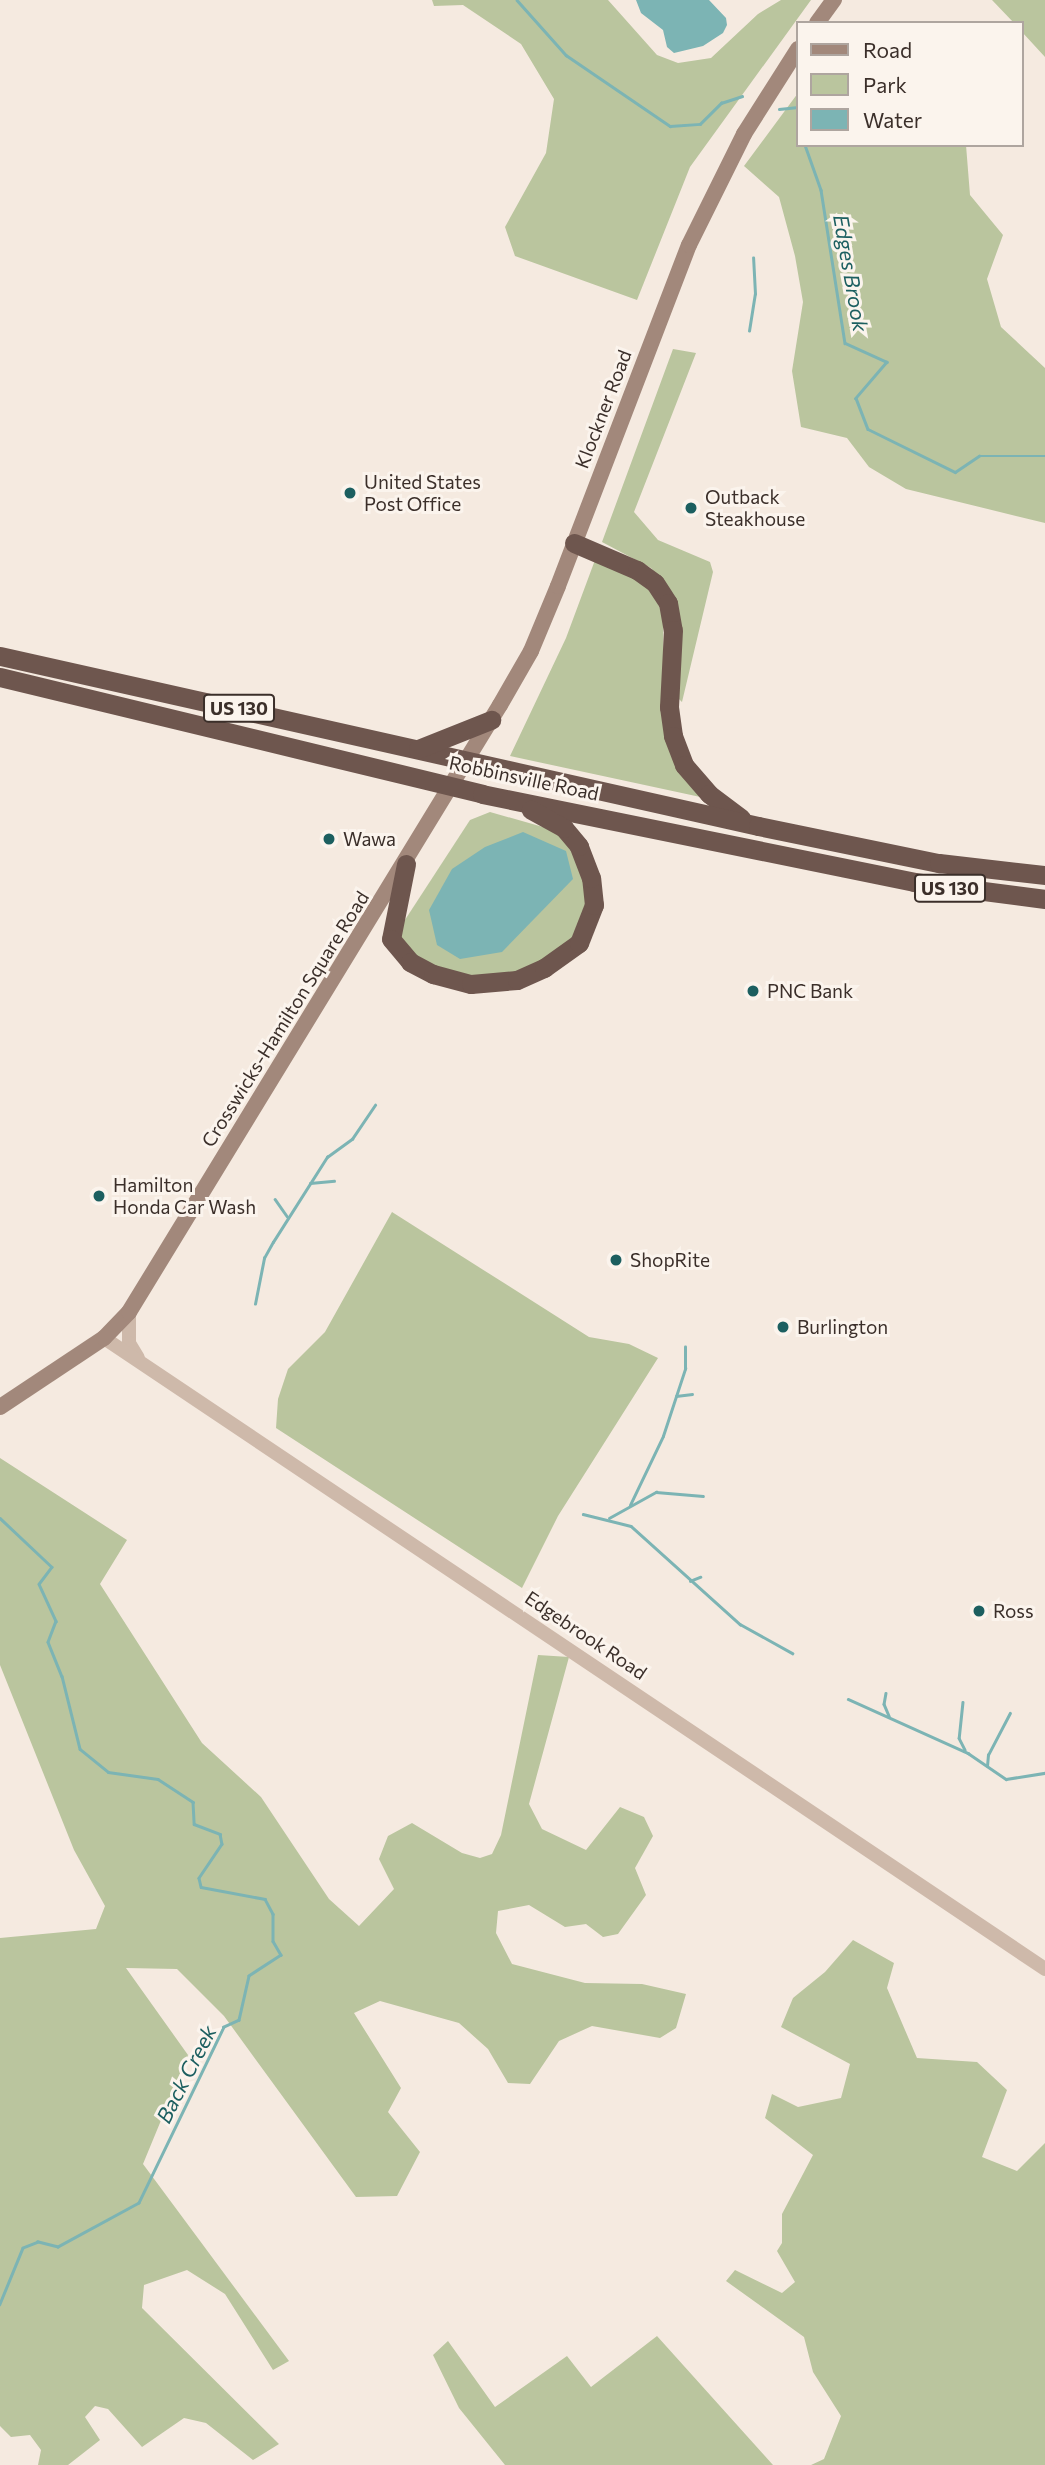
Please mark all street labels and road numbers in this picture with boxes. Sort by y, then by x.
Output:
street label: Klockner Road [570,347,636,471]
road number: US 130 [202,694,276,722]
street label: Robbinsville Road [447,751,601,805]
road number: US 130 [913,874,987,903]
street label: Crosswicks-Hamilton Square Road [197,887,373,1151]
street label: Edgebrook Road [521,1586,651,1684]

